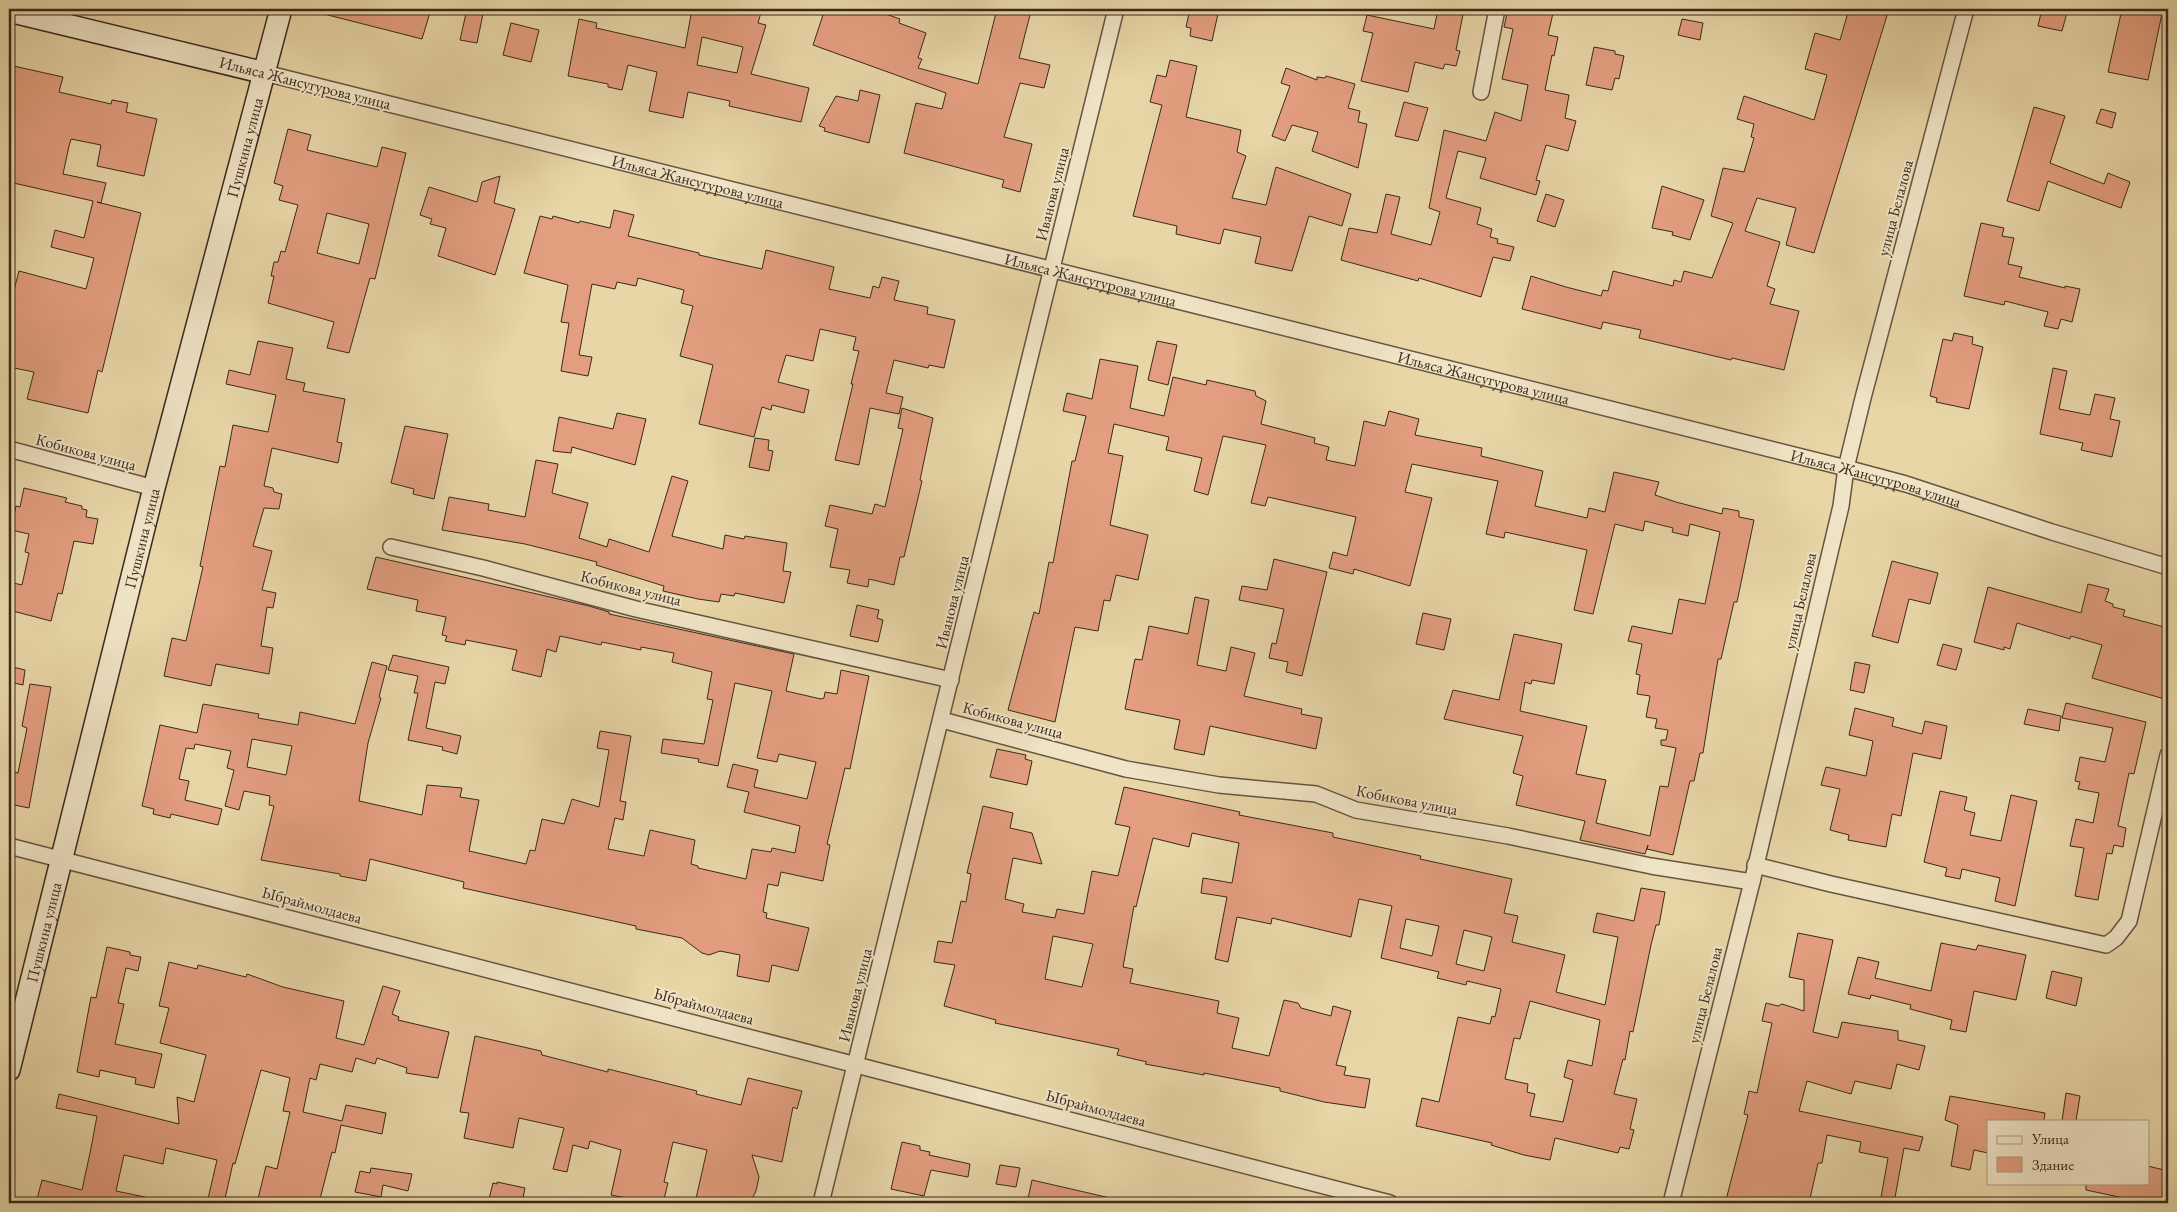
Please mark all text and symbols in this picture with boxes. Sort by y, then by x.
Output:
street label: Ильяса Жансугурова улица [217,51,394,115]
street label: Пушкина улица [221,95,268,200]
street label: Иванова улица [1030,144,1074,243]
street label: Ильяса Жансугурова улица [610,150,786,213]
street label: улица Белалова [1872,157,1918,259]
street label: Ильяса Жансугурова улица [1002,248,1179,311]
street label: Ильяса Жансугурова улица [1395,346,1572,409]
street label: Кобикова улица [33,429,139,476]
street label: Ильяса Жансугурова улица [1788,444,1965,512]
street label: Пушкина улица [119,485,164,591]
street label: улица Белалова [1779,550,1822,652]
street label: Иванова улица [930,552,974,651]
street label: Кобикова улица [578,565,684,611]
street label: Кобикова улица [960,697,1066,744]
street label: Кобикова улица [1354,780,1460,820]
street label: Пушкина улица [21,879,66,985]
street label: Ыбраймолдаева [260,882,365,929]
street label: улица Белалова [1683,944,1727,1046]
street label: Иванова улица [833,945,877,1044]
street label: Ыбраймолдаева [652,983,757,1030]
street label: Ыбраймолдаева [1044,1085,1149,1132]
legend [1987,1120,2150,1184]
text: Улица [2031,1129,2069,1148]
text: Здание [2032,1155,2074,1174]

